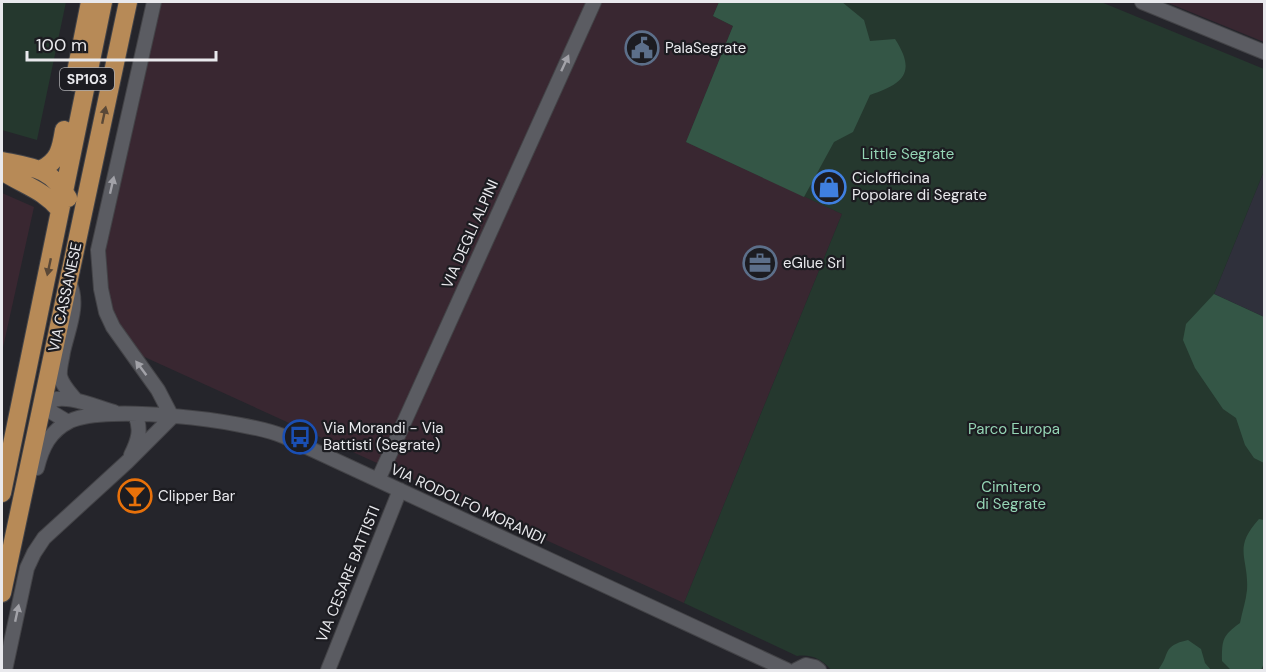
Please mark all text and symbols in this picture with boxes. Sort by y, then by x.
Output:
scale bar [27,24,216,62]
public building icon: PalaSegrate [624,30,660,66]
text: 100 m [36,33,87,57]
place label: PalaSegrate [665,38,746,58]
one-way arrow [561,54,571,72]
road number: SP103 [60,68,114,90]
one-way arrow [100,106,109,125]
park label: Little Segrate [862,144,954,164]
place label: Ciclofficina Popolare di Segrate [852,168,987,205]
shop icon: Ciclofficina Popolare di Segrate [811,169,847,205]
one-way arrow [108,176,117,195]
street label: VIA DEGLI ALPINI [437,176,503,292]
street label: VIA CASSANESE [44,240,86,354]
office icon: eGlue Srl [742,245,778,281]
place label: eGlue Srl [783,253,845,273]
one-way arrow [43,258,53,277]
one-way arrow [134,360,147,376]
place label: Via Morandi - Via Battisti (Segrate) [323,418,444,455]
bus stop icon: Via Morandi - Via Battisti (Segrate) [282,419,318,455]
park label: Parco Europa [968,419,1060,439]
street label: VIA RODOLFO MORANDI [387,459,549,549]
park label: Cimitero di Segrate [976,477,1046,514]
bar icon: Clipper Bar [117,478,153,514]
place label: Clipper Bar [158,486,236,506]
street label: VIA CESARE BATTISTI [312,503,384,645]
one-way arrow [13,604,22,623]

